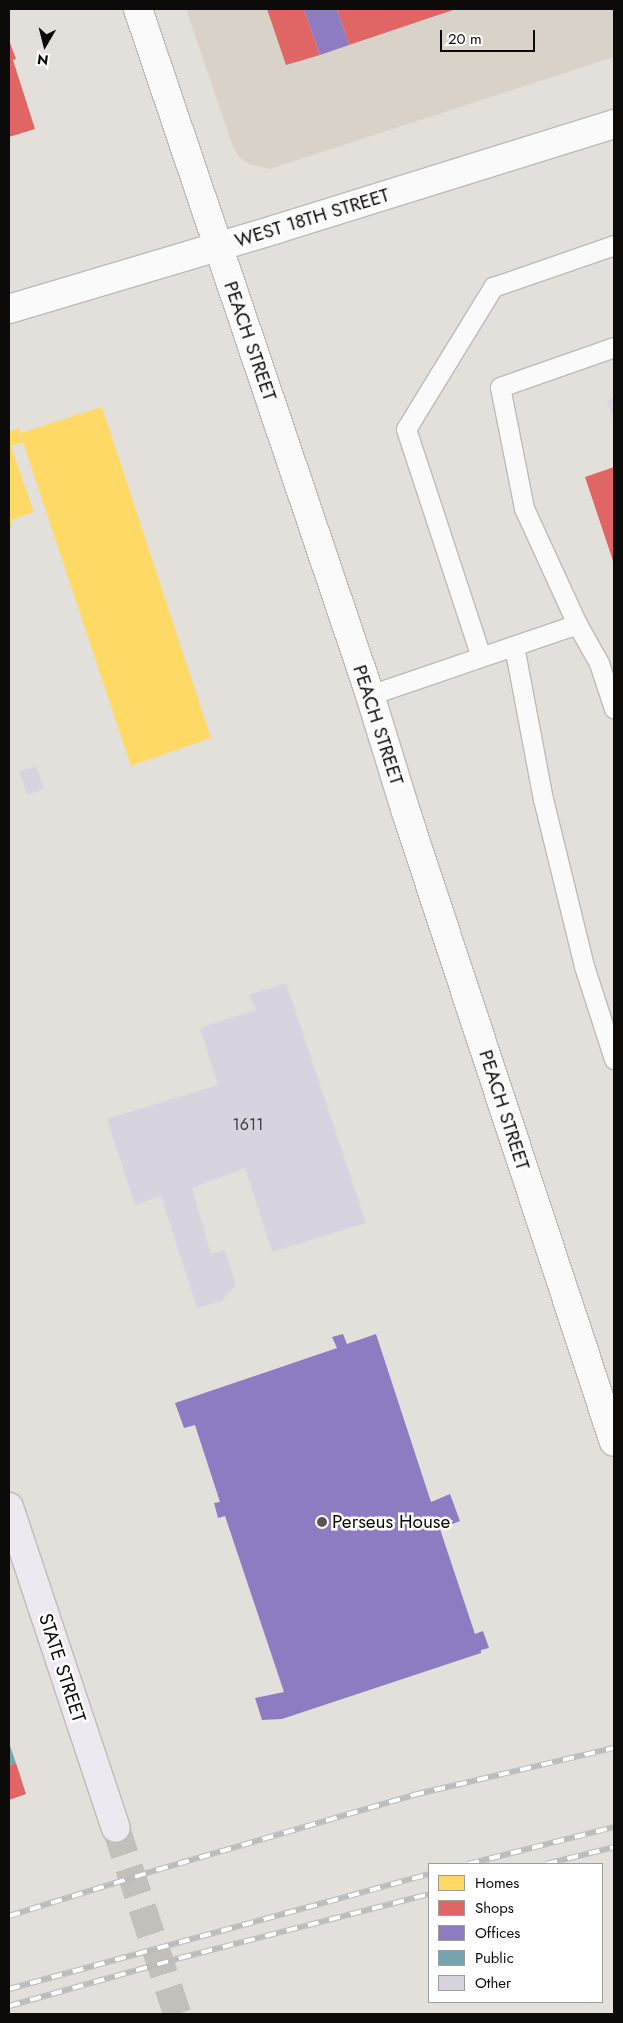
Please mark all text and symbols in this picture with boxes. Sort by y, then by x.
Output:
north arrow [20,20,70,70]
scale bar [443,20,538,52]
text: 20 m [448,28,482,50]
text: N [36,49,50,71]
street label: WEST 18TH STREET [232,184,392,252]
street label: PEACH STREET [219,278,281,404]
street label: PEACH STREET [348,662,408,788]
street label: PEACH STREET [474,1047,534,1173]
house number: 1611 [233,1115,263,1135]
place label: Perseus House [332,1511,450,1533]
marker: Perseus House [316,1516,328,1528]
street label: STATE STREET [34,1611,90,1725]
legend [428,1863,603,2003]
text: Homes [475,1872,519,1894]
text: Shops [475,1897,514,1919]
text: Offices [475,1922,520,1944]
text: Public [475,1947,514,1969]
text: Other [475,1972,511,1994]

